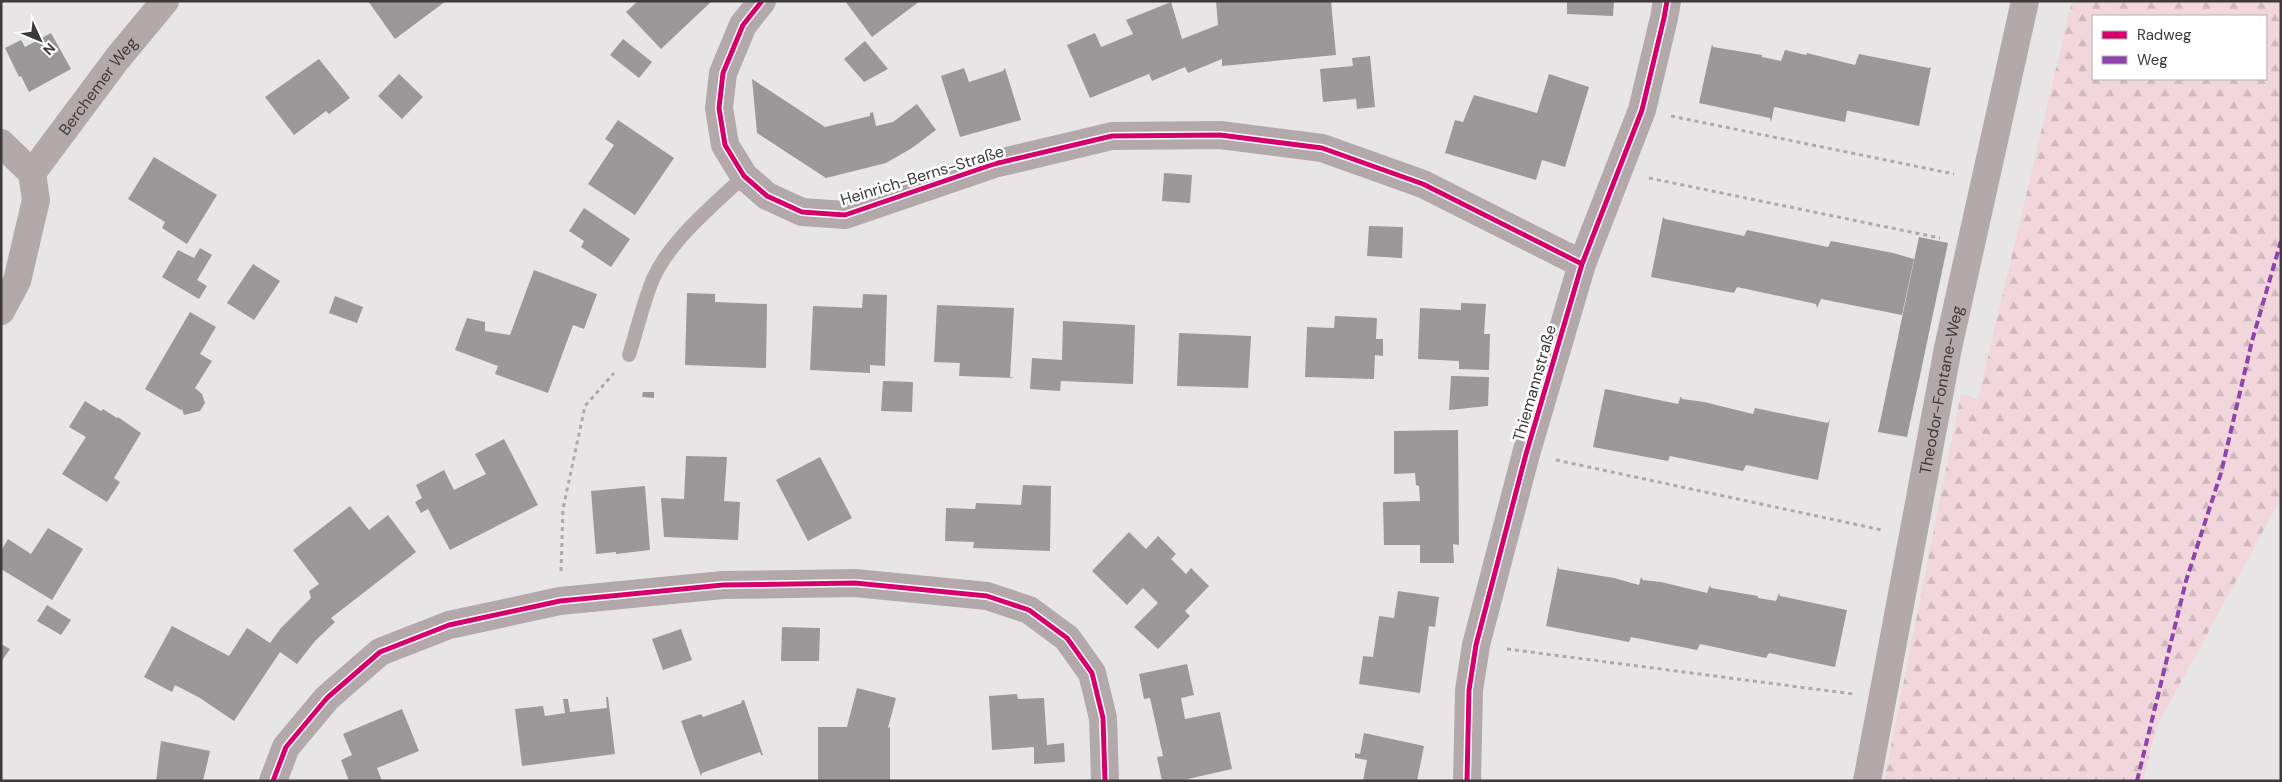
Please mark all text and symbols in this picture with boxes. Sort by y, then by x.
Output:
north arrow [15,15,65,65]
legend [2092,15,2267,80]
text: Radweg [2137,25,2191,45]
street label: Berchemer Weg [54,33,142,140]
text: N [39,39,59,59]
text: Weg [2137,50,2168,70]
street label: Heinrich-Berns-Straße [838,141,1006,210]
street label: Theodor-Fontane-Weg [1915,303,1968,476]
street label: Thiemannstraße [1508,322,1561,444]

